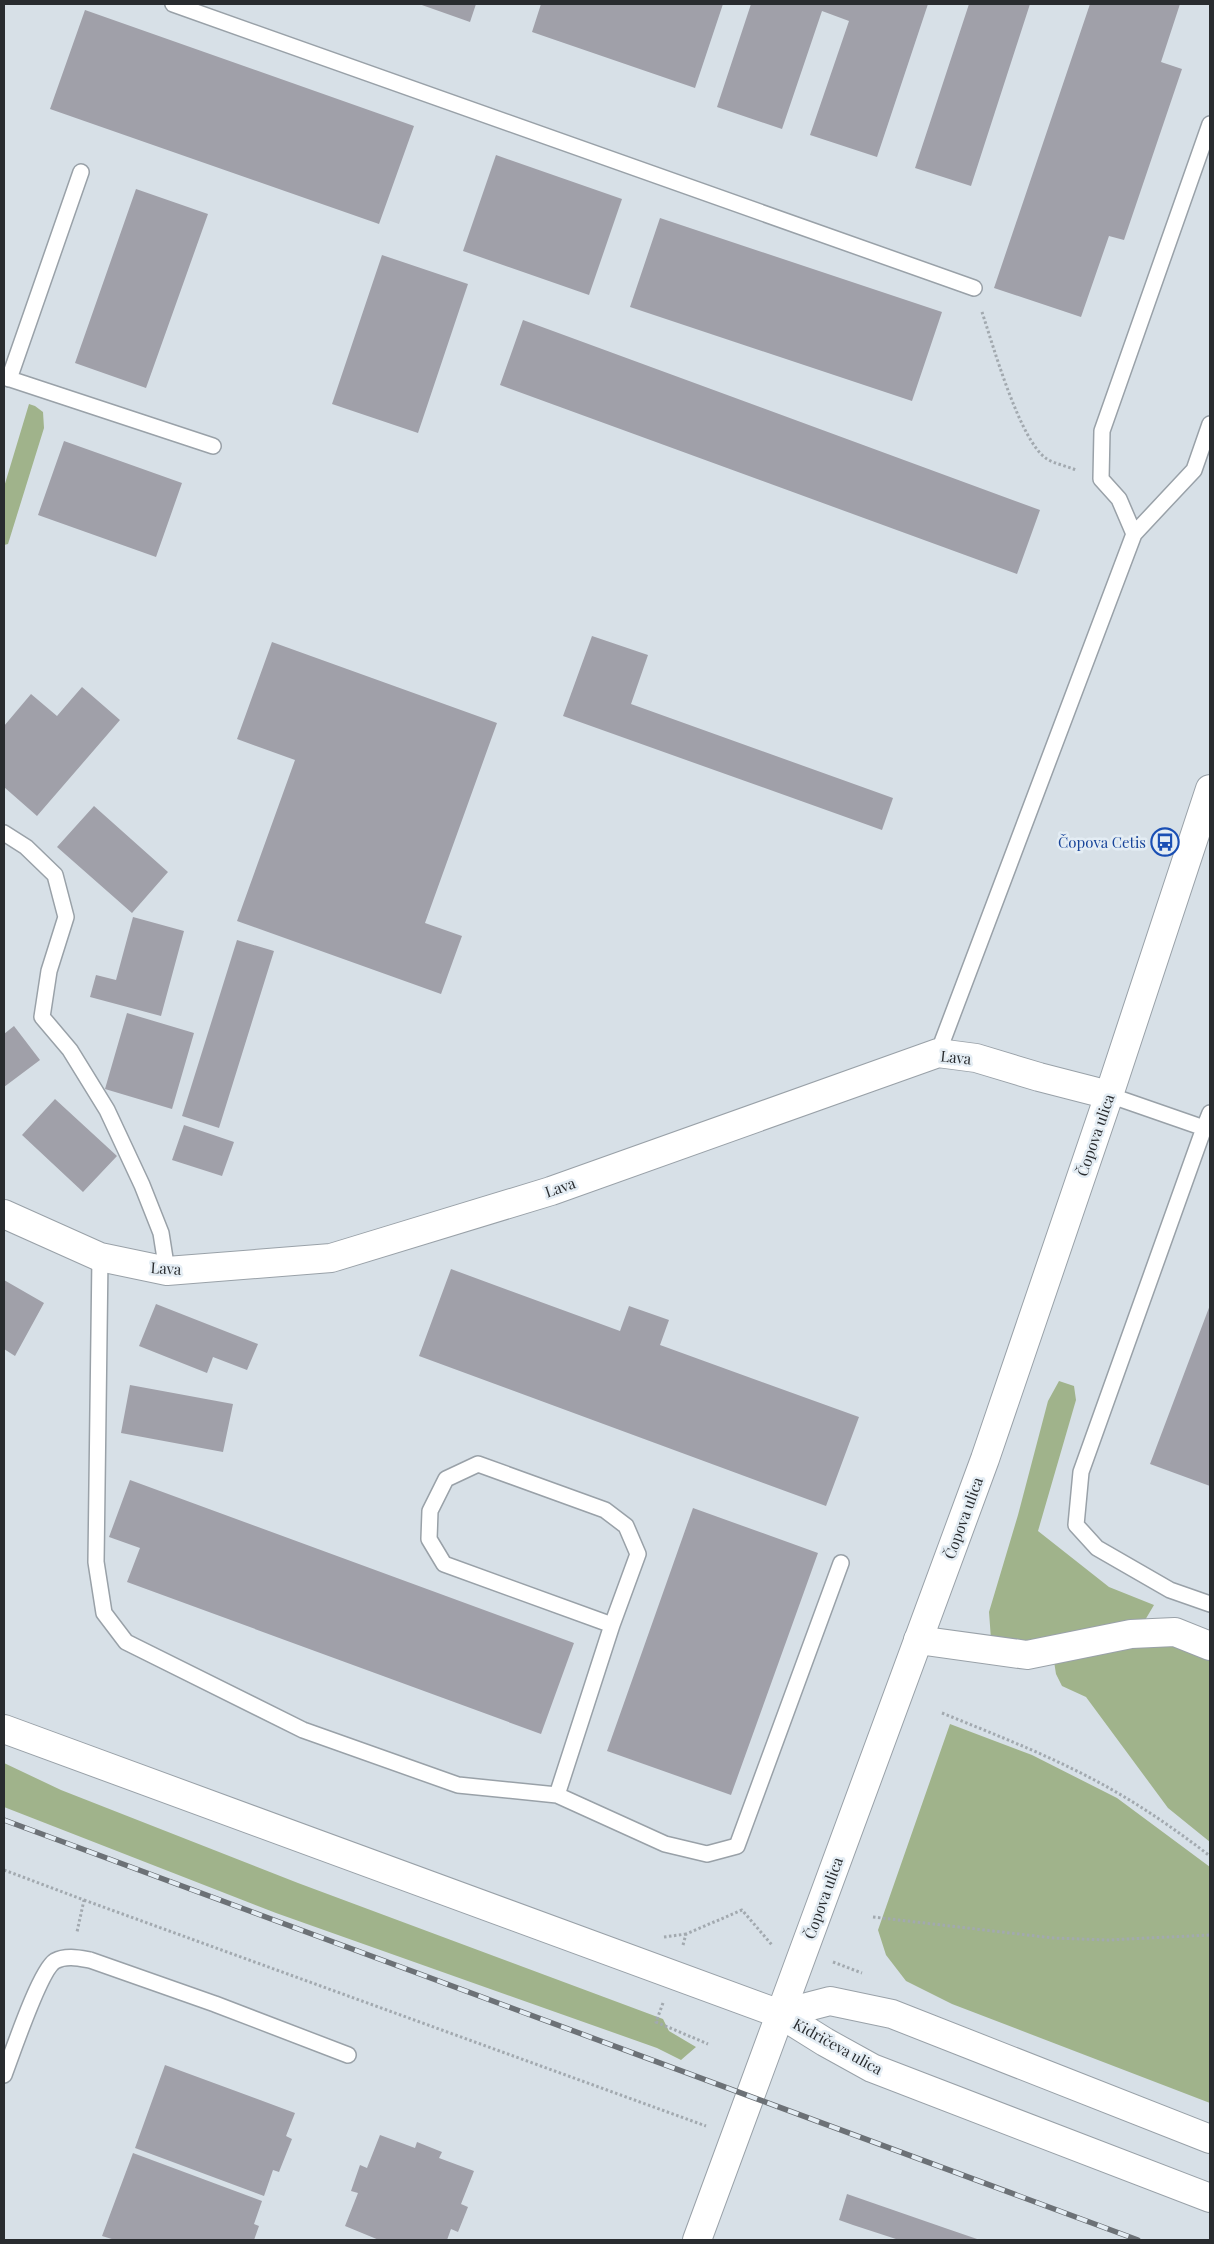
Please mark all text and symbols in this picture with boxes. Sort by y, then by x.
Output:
bus stop icon: Čopova Cetis [1150,827,1180,857]
place label: Čopova Cetis [1058,832,1146,852]
street label: Lava [940,1045,973,1069]
street label: Čopova ulica [1072,1091,1119,1179]
street label: Lava [542,1172,578,1201]
street label: Lava [150,1257,183,1279]
street label: Čopova ulica [939,1474,987,1562]
street label: Čopova ulica [799,1854,847,1942]
street label: Kidričeva ulica [790,2013,887,2079]

